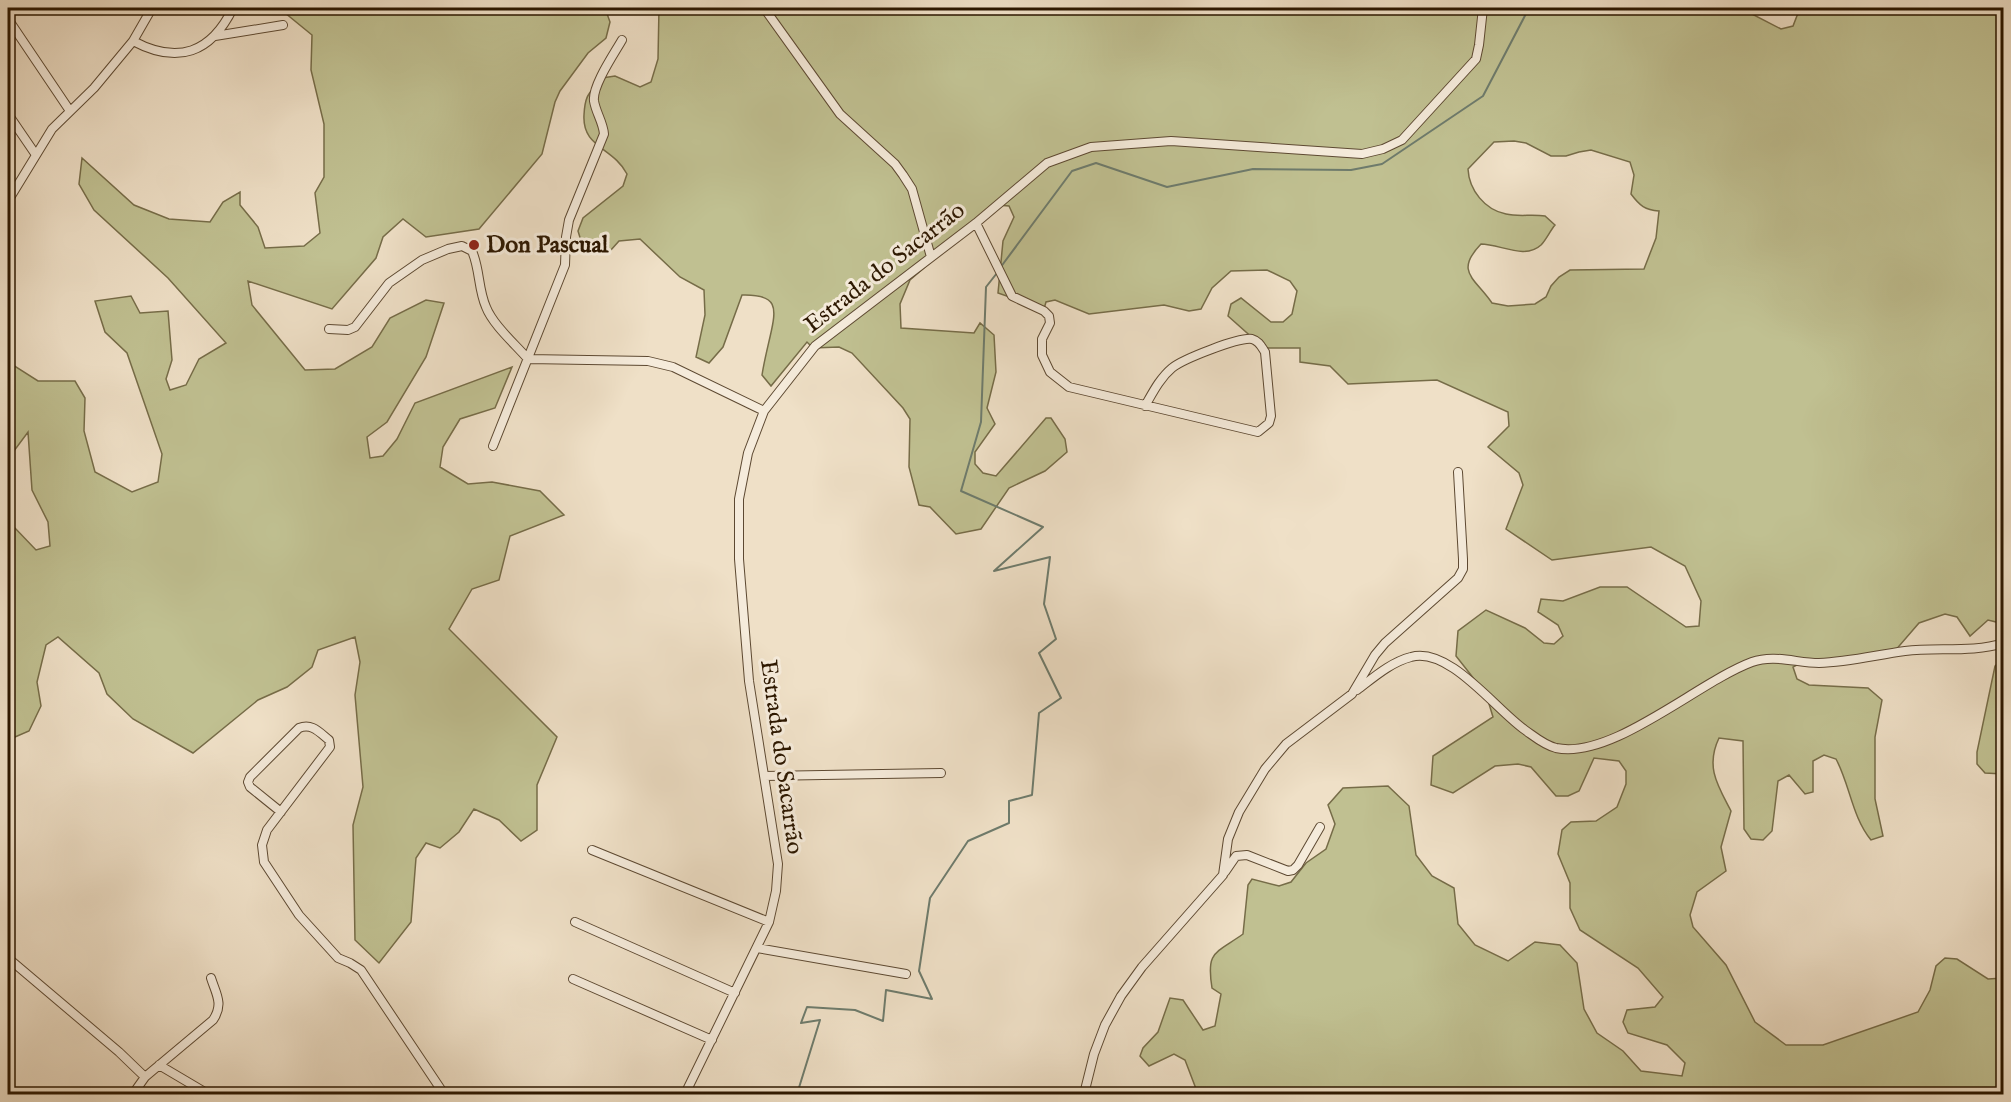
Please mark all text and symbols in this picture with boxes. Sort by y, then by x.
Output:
street label: Estrada do Sacarrão [798,195,972,341]
place label: Don Pascual [486,230,609,261]
marker: Don Pascual [467,238,481,252]
street label: Estrada do Sacarrão [752,658,810,856]

